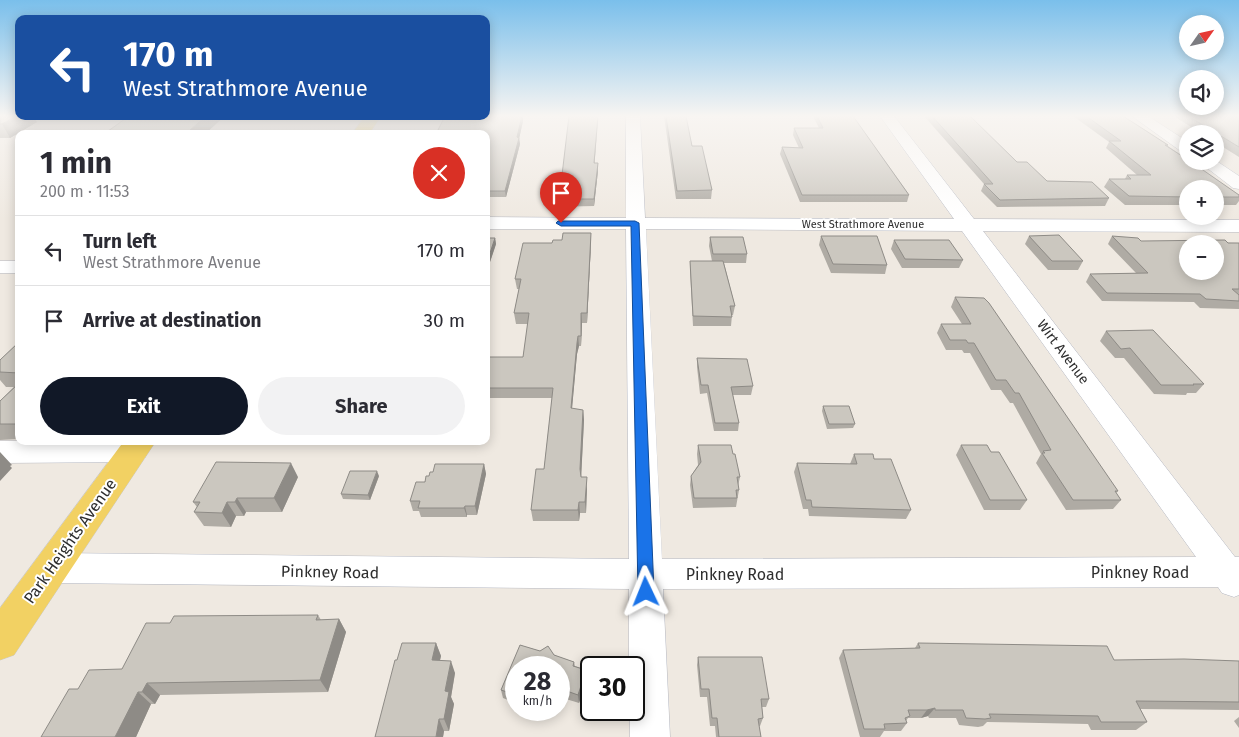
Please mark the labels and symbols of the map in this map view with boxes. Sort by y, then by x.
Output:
north arrow [1179,15,1224,60]
pin [540,172,582,223]
street label: West Strathmore Avenue [802,218,924,231]
street label: Wirt Avenue [1033,316,1093,388]
street label: Park Heights Avenue [20,475,120,607]
street label: Pinkney Road [281,562,379,582]
street label: Pinkney Road [1091,563,1189,582]
position arrow [619,565,671,617]
street label: Pinkney Road [686,565,784,584]
speed limit sign: 30 [580,656,645,721]

